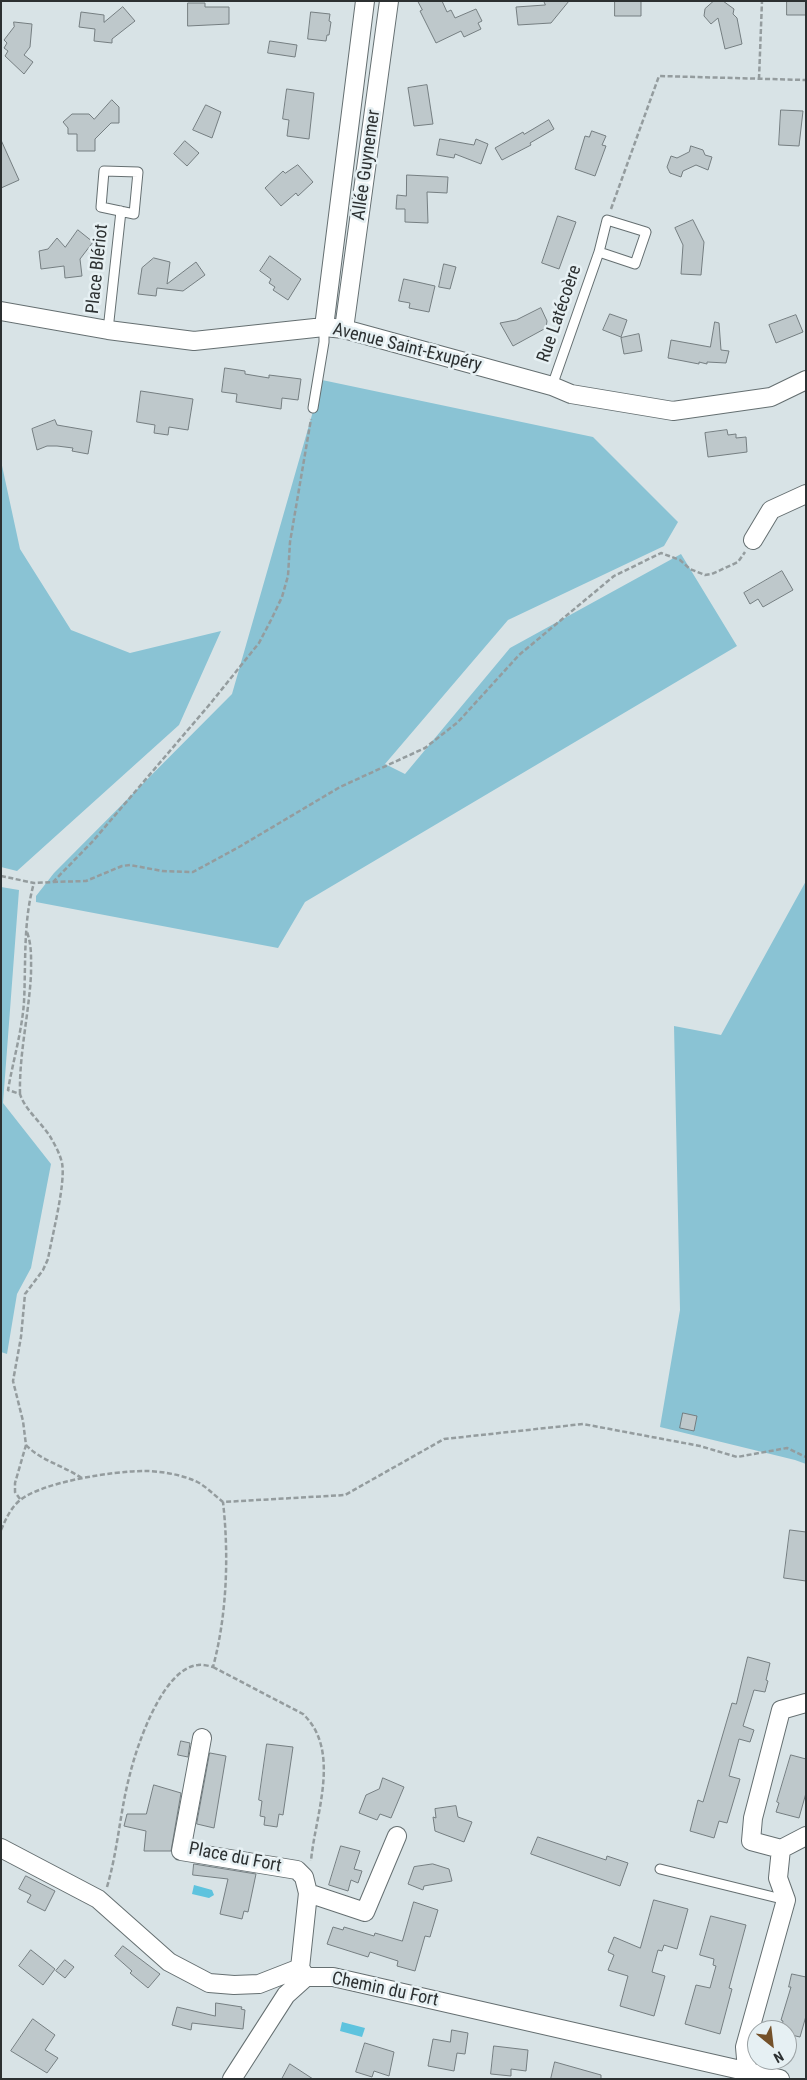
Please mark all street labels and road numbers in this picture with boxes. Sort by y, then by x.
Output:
street label: Allée Guynemer [349,108,385,222]
street label: Place Blériot [83,223,113,315]
street label: Rue Latécoère [533,263,587,365]
street label: Avenue Saint-Exupéry [330,319,484,377]
street label: Place du Fort [187,1838,283,1878]
street label: Chemin du Fort [330,1968,440,2012]

